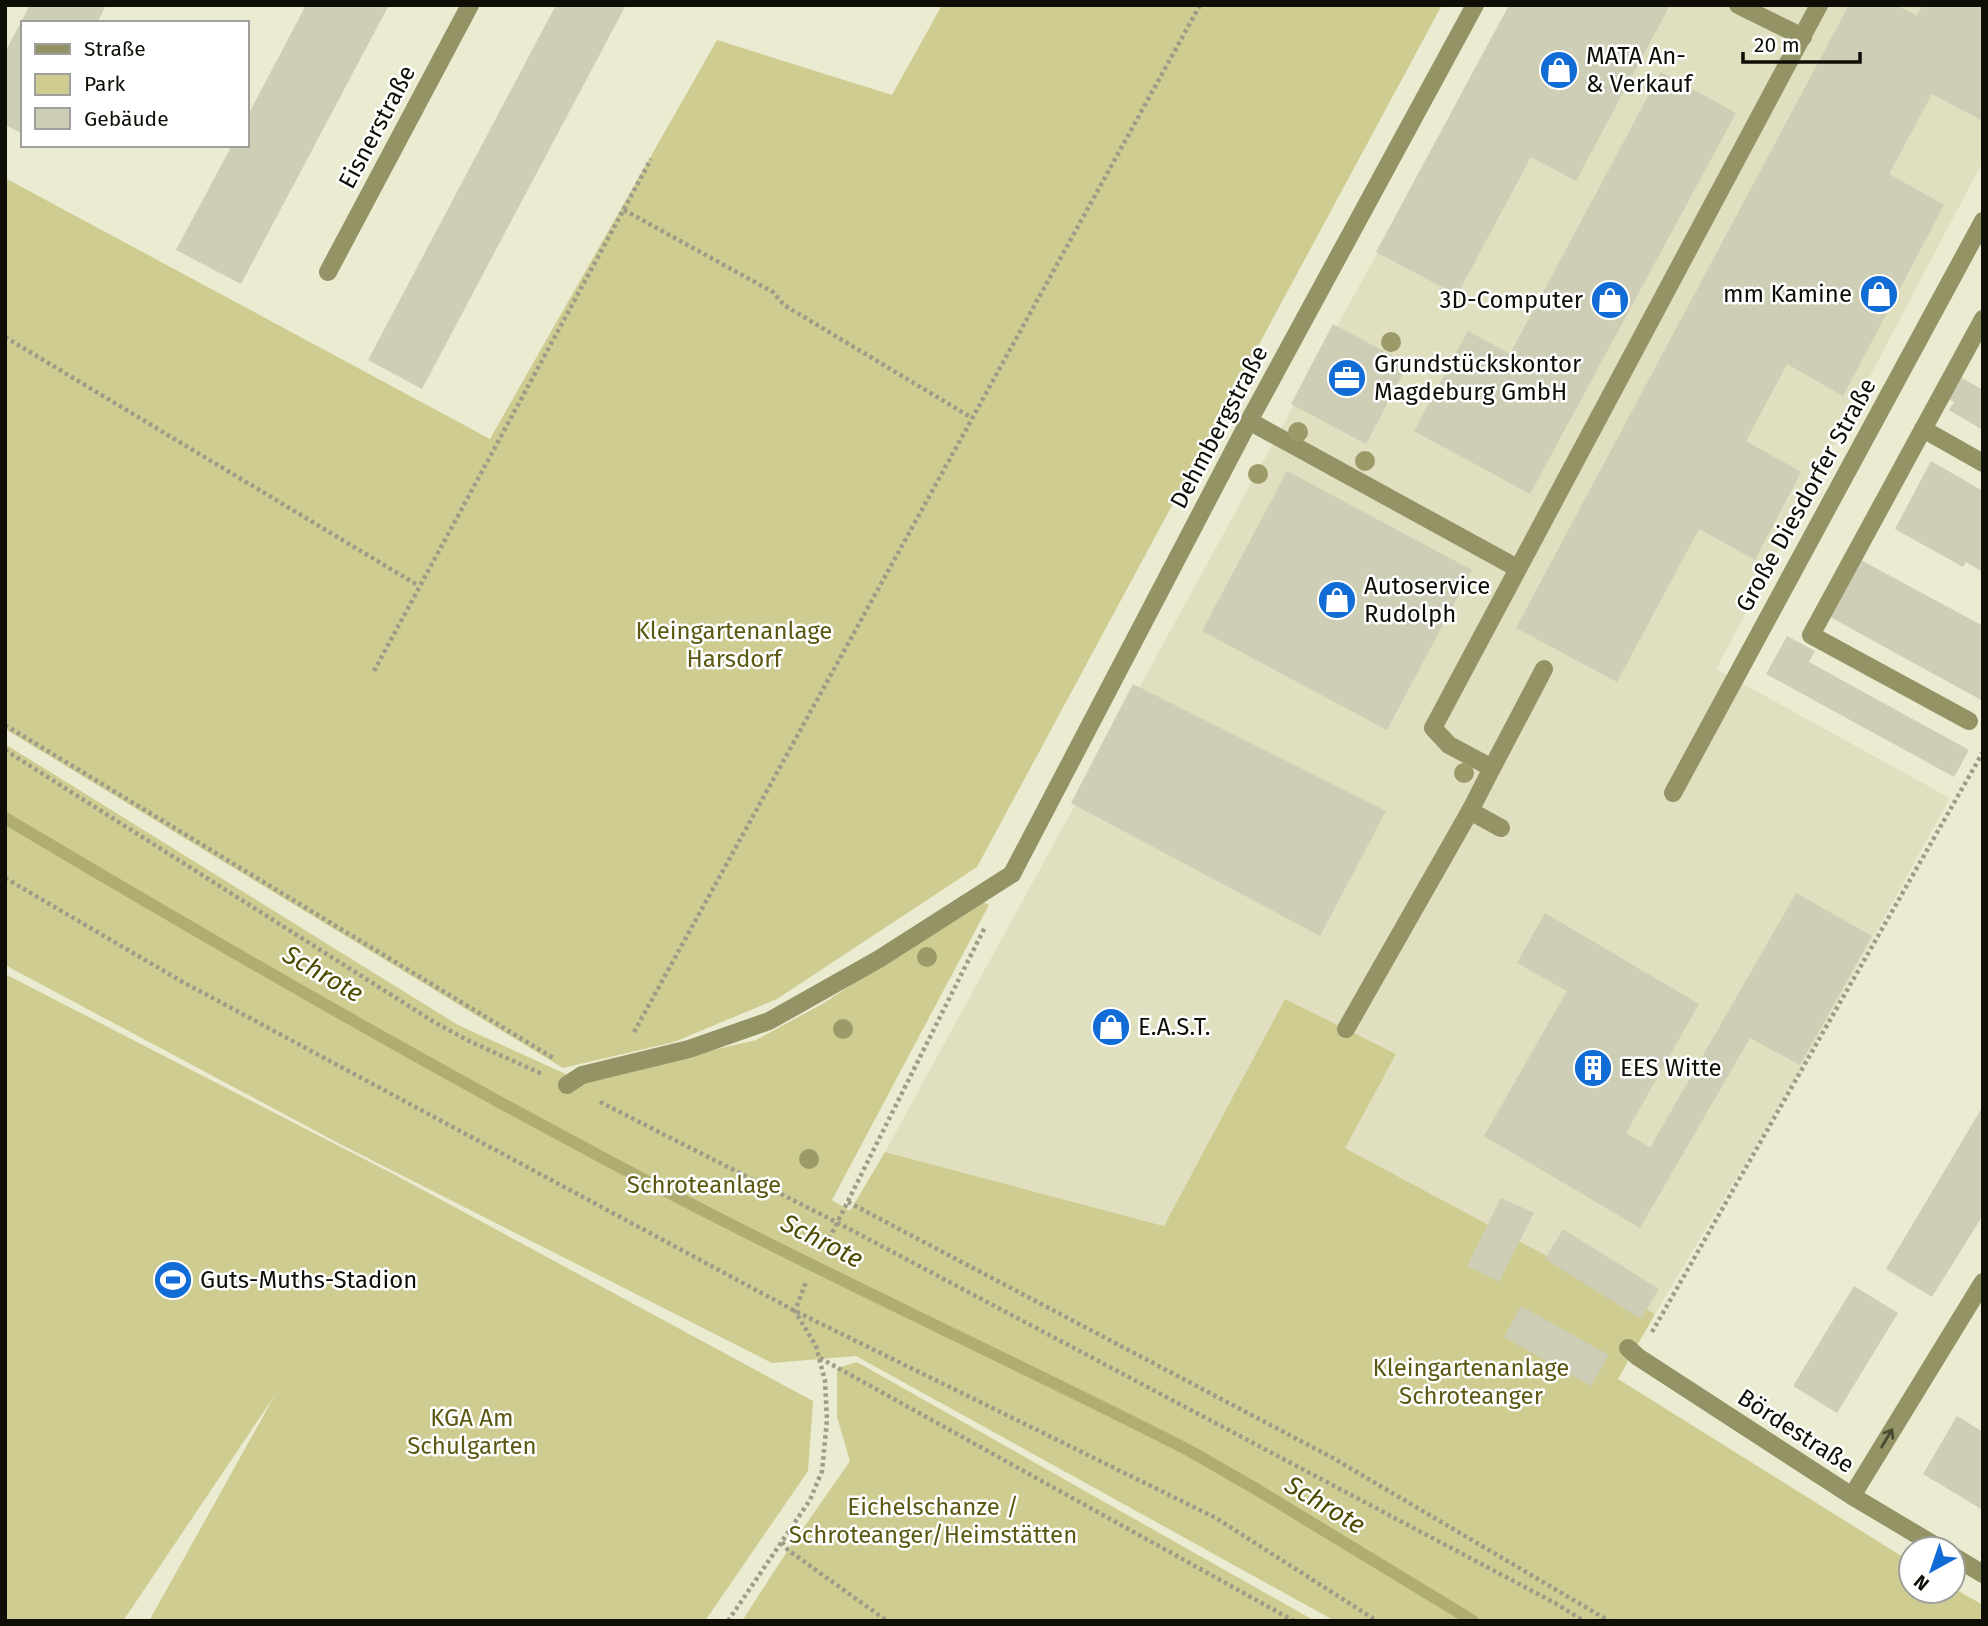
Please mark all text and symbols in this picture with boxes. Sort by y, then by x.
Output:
legend [21,21,248,147]
scale bar [1743,21,1860,65]
text: 20 m [1754,32,1800,58]
text: Straße [84,36,146,62]
place label: MATA An- & Verkauf [1586,42,1694,98]
shop icon: MATA An- & Verkauf [1538,49,1580,91]
street label: Eisnerstraße [333,61,421,193]
text: Park [84,71,126,97]
text: Gebäude [84,106,169,132]
shop icon: mm Kamine [1858,273,1900,315]
shop icon: 3D-Computer [1589,279,1631,321]
place label: mm Kamine [1723,280,1852,308]
place label: 3D-Computer [1439,286,1584,314]
street label: Dehmbergstraße [1164,341,1274,513]
place label: Grundstückskontor Magdeburg GmbH [1374,350,1582,406]
office icon: Grundstückskontor Magdeburg GmbH [1326,357,1368,399]
street label: Große Diesdorfer Straße [1730,373,1882,617]
place label: Autoservice Rudolph [1364,572,1490,628]
shop icon: Autoservice Rudolph [1316,579,1358,621]
park label: Kleingartenanlage Harsdorf [636,617,832,673]
water label: Schrote [276,938,369,1009]
shop icon: E.A.S.T. [1090,1006,1132,1048]
place label: E.A.S.T. [1138,1013,1210,1041]
building icon: EES Witte [1572,1047,1614,1089]
place label: EES Witte [1620,1054,1722,1082]
park label: Schroteanlage [627,1171,781,1199]
water label: Schrote [775,1207,868,1275]
sports icon: Guts-Muths-Stadion [152,1259,194,1301]
place label: Guts-Muths-Stadion [200,1266,417,1294]
park label: Kleingartenanlage Schroteanger [1373,1354,1569,1410]
street label: Bördestraße [1732,1383,1860,1479]
park label: KGA Am Schulgarten [407,1404,537,1460]
one-way arrow [1881,1428,1895,1448]
water label: Schrote [1279,1469,1371,1541]
park label: Eichelschanze / Schroteanger/Heimstätten [789,1493,1077,1549]
north arrow [1897,1535,1967,1605]
text: N [1909,1570,1934,1596]

